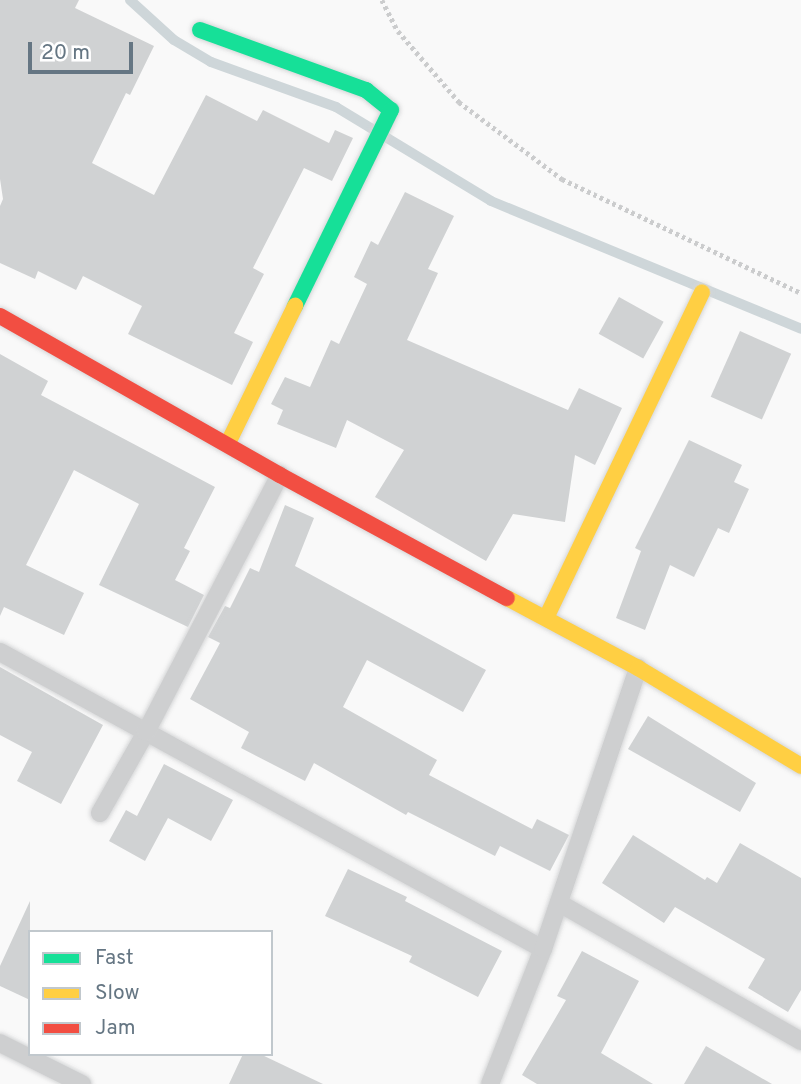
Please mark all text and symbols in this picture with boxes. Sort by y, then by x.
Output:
scale bar [32,28,136,72]
text: 20 m [41,40,90,67]
legend [28,930,273,1056]
text: Fast [95,945,134,972]
text: Slow [95,980,140,1007]
text: Jam [95,1015,136,1042]

